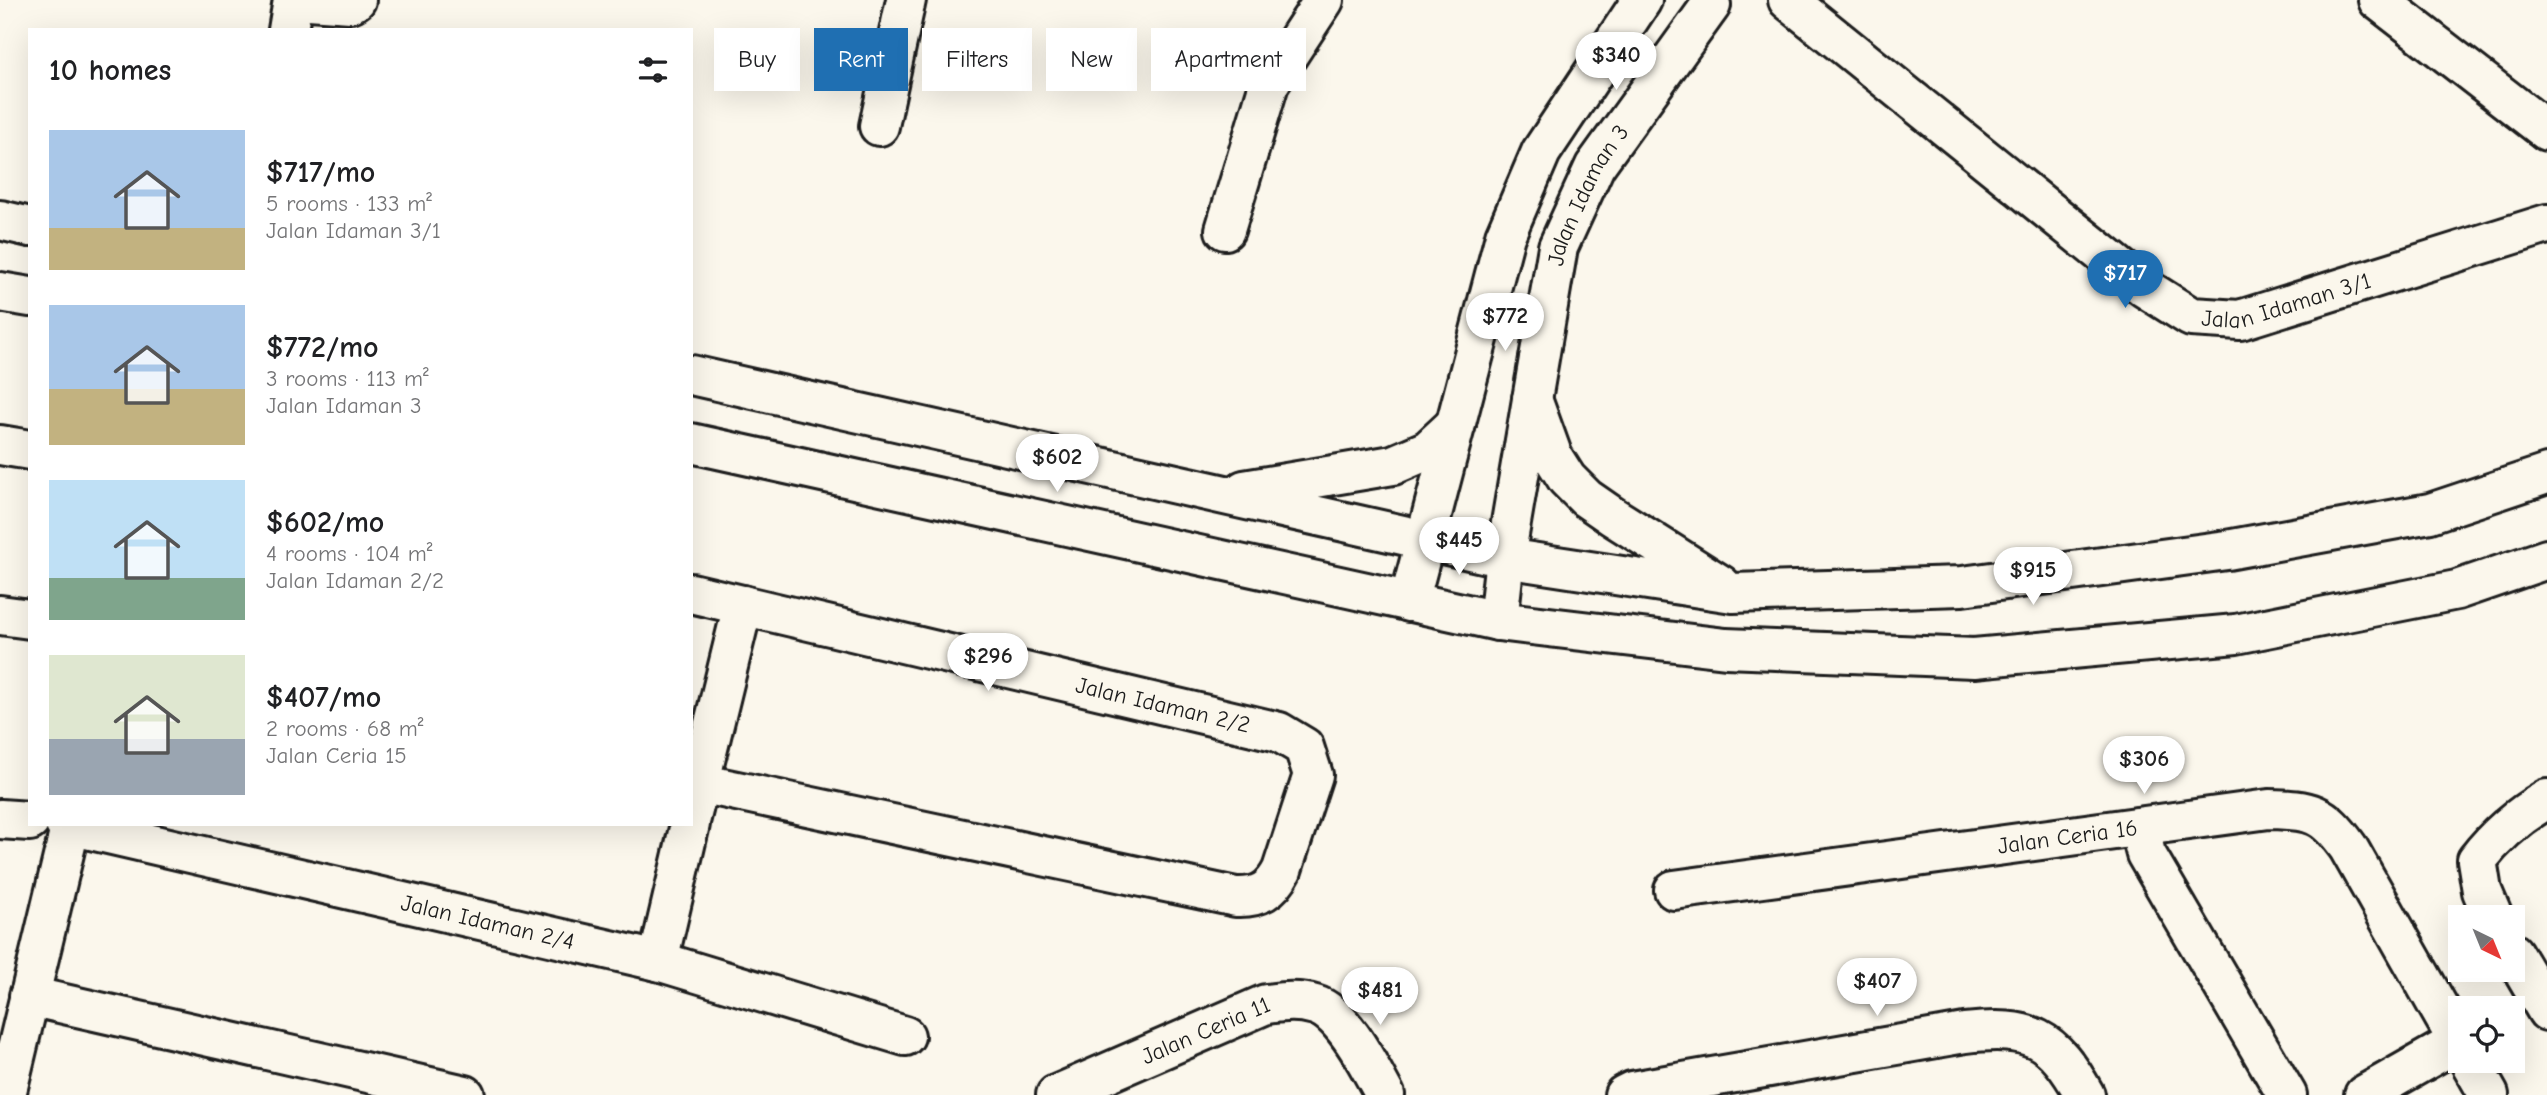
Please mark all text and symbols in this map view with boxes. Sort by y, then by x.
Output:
chip: Buy [714,28,800,91]
chip: Rent [814,28,908,91]
chip: Filters [922,28,1032,91]
chip: New [1046,28,1137,91]
chip: Apartment [1151,28,1306,91]
pin: $340 [1575,32,1657,92]
text: $340 [1591,41,1641,68]
icon: filters [634,51,672,89]
text: 10 homes [49,53,171,88]
street label: Jalan Idaman 3 [1542,119,1634,268]
text: $717/mo [266,155,375,190]
icon: home [105,158,189,242]
text: 5 rooms · 133 m² [266,190,432,217]
text: Jalan Idaman 3/1 [266,217,441,244]
pin: $717 [2084,250,2166,310]
text: $717 [2103,259,2147,286]
street label: Jalan Idaman 3/1 [2201,267,2374,334]
pin: $772 [1464,294,1546,353]
text: $772 [1482,302,1528,329]
text: $772/mo [266,330,379,365]
icon: home [105,333,189,417]
text: 3 rooms · 113 m² [266,365,429,392]
text: Jalan Idaman 3 [266,392,422,419]
pin: $602 [1016,434,1098,494]
text: $602 [1032,443,1082,470]
text: $602/mo [266,505,384,540]
icon: home [105,508,189,592]
pin: $445 [1418,518,1500,577]
text: $445 [1435,526,1483,553]
text: 4 rooms · 104 m² [266,540,433,567]
pin: $915 [1992,548,2074,607]
text: $915 [2009,556,2057,583]
text: Jalan Idaman 2/2 [266,567,444,594]
pin: $296 [947,634,1029,693]
text: $296 [963,642,1013,669]
street label: Jalan Idaman 2/2 [1073,671,1253,739]
text: $407/mo [266,680,381,715]
icon: home [105,683,189,767]
text: 2 rooms · 68 m² [266,715,424,742]
pin: $306 [2103,736,2185,796]
text: Jalan Ceria 15 [266,742,407,769]
text: $306 [2119,745,2169,772]
street label: Jalan Ceria 16 [1996,814,2139,860]
street label: Jalan Idaman 2/4 [398,889,577,955]
north arrow [2448,905,2525,982]
map controls [2448,905,2525,1073]
pin: $407 [1836,958,1918,1018]
text: $407 [1853,967,1901,994]
pin: $481 [1339,968,1421,1027]
text: $481 [1357,976,1403,1003]
street label: Jalan Ceria 11 [1137,991,1274,1070]
button: locate [2448,996,2525,1073]

